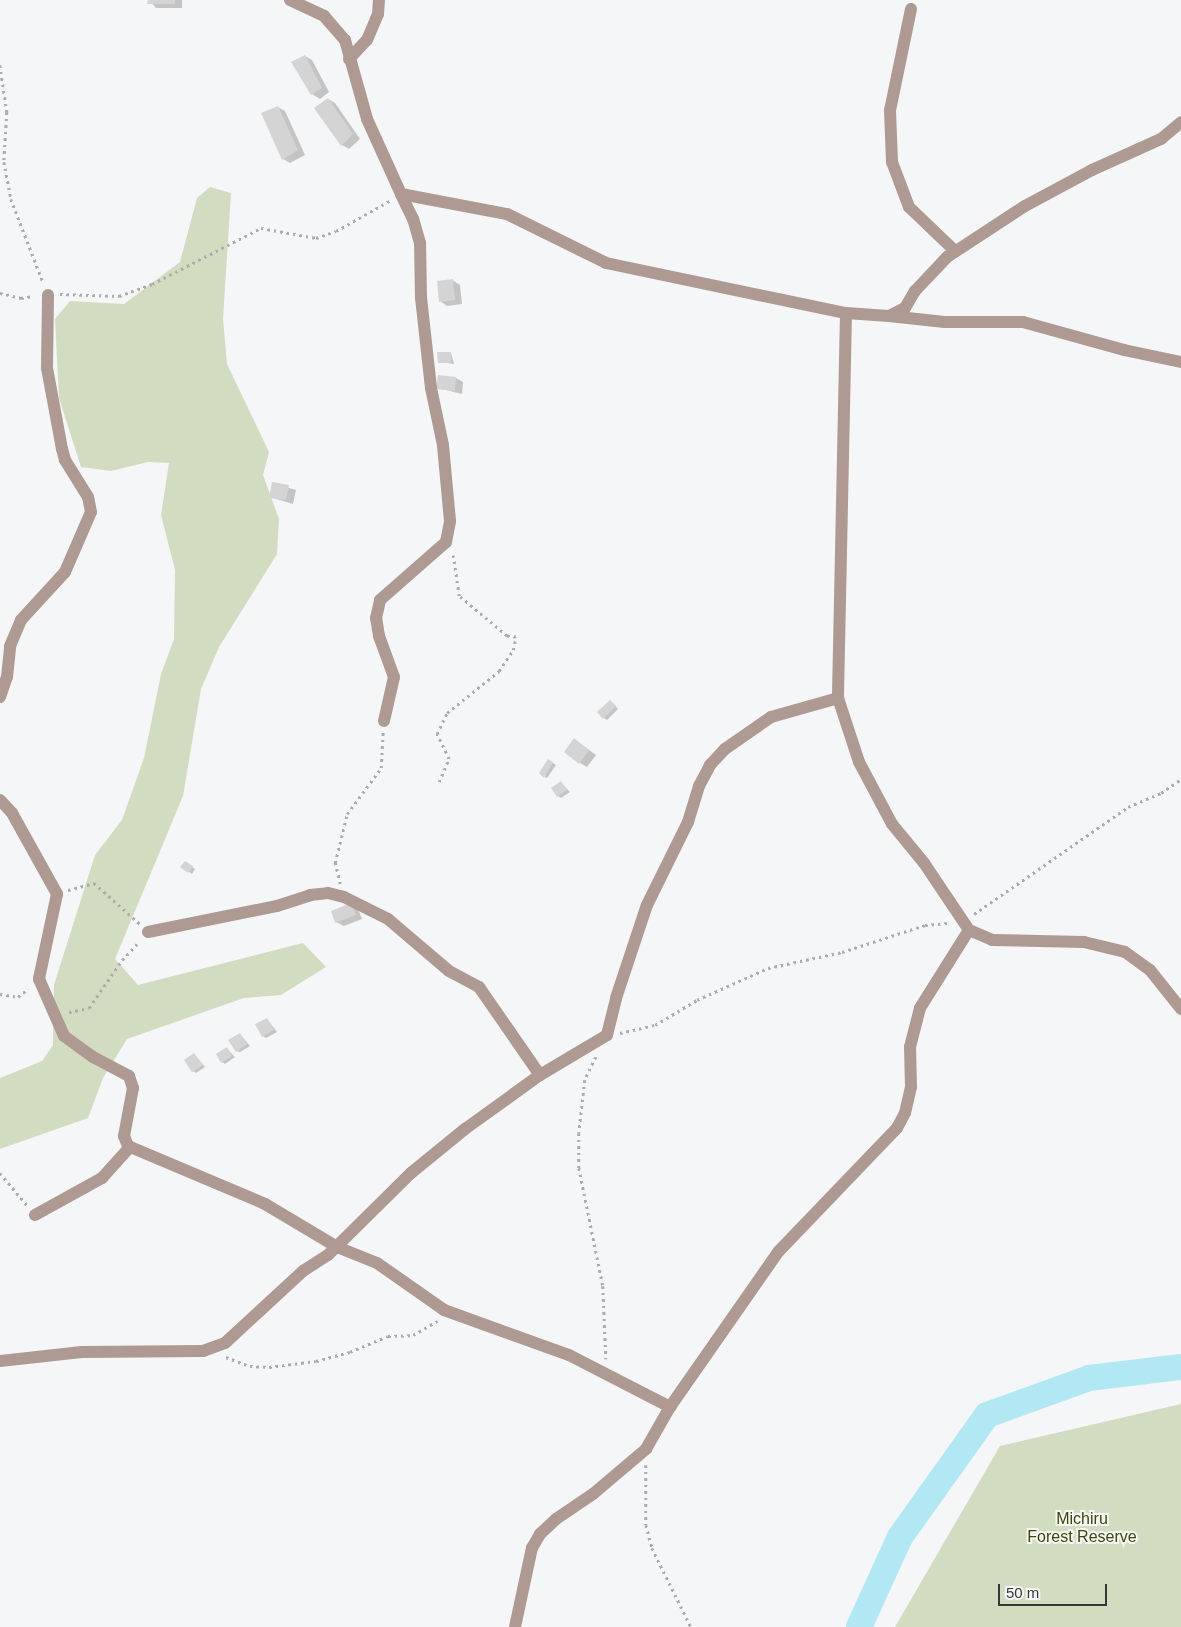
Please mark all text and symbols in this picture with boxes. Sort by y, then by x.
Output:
park label: Michiru Forest Reserve [1027,1509,1137,1547]
scale bar [1001,1574,1110,1606]
text: 50 m [1006,1584,1039,1601]

